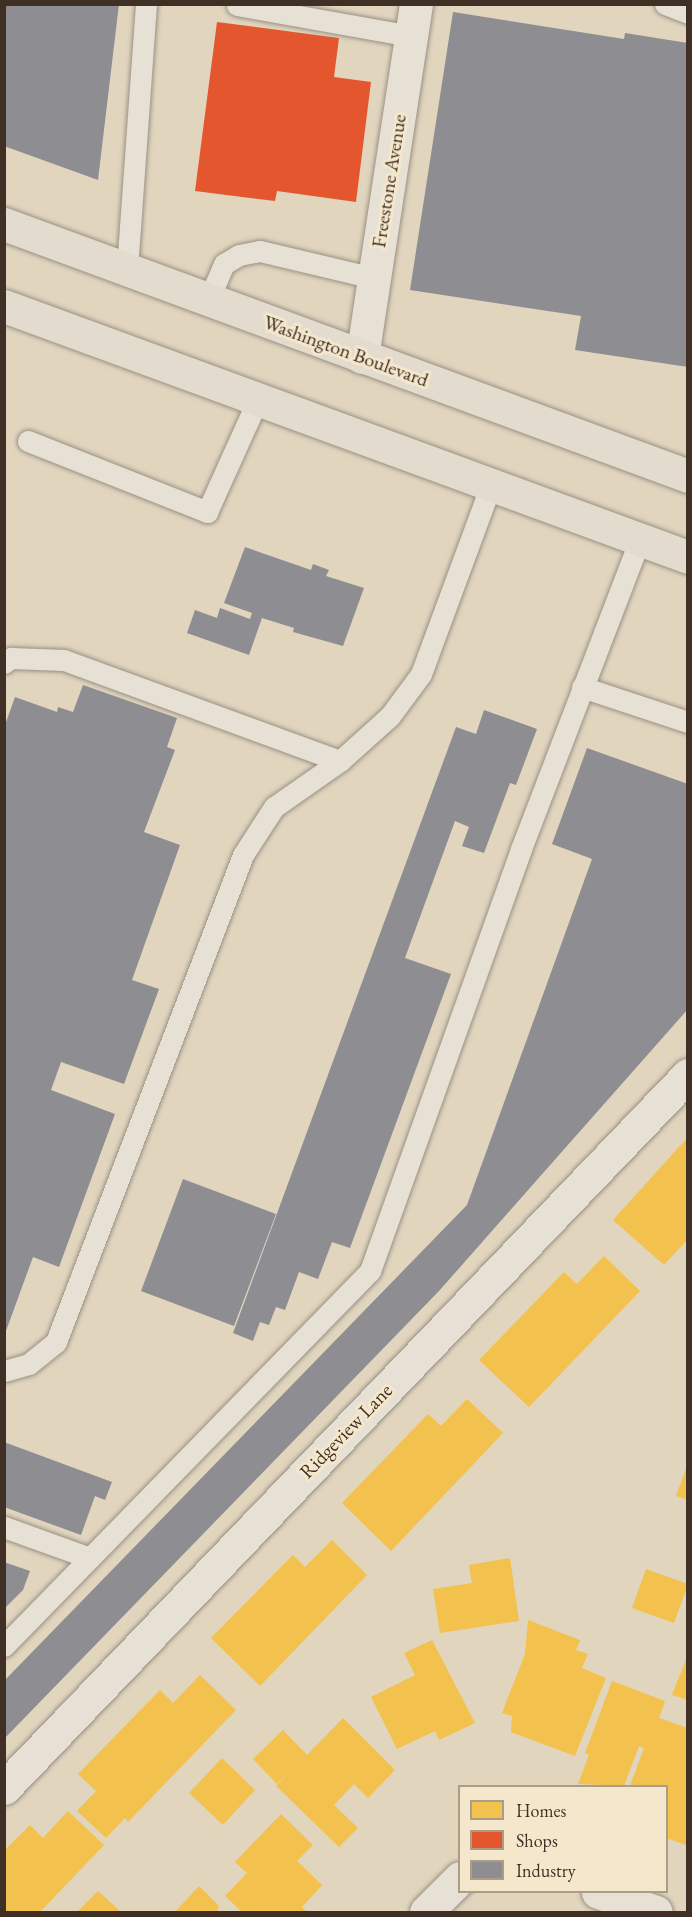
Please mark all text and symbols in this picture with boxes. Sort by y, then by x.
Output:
street label: Freestone Avenue [367,113,411,249]
street label: Washington Boulevard [260,310,432,392]
street label: Ridgeview Lane [295,1378,397,1484]
legend [458,1785,668,1893]
text: Homes [516,1799,566,1822]
text: Shops [516,1829,558,1852]
text: Industry [516,1859,576,1882]

